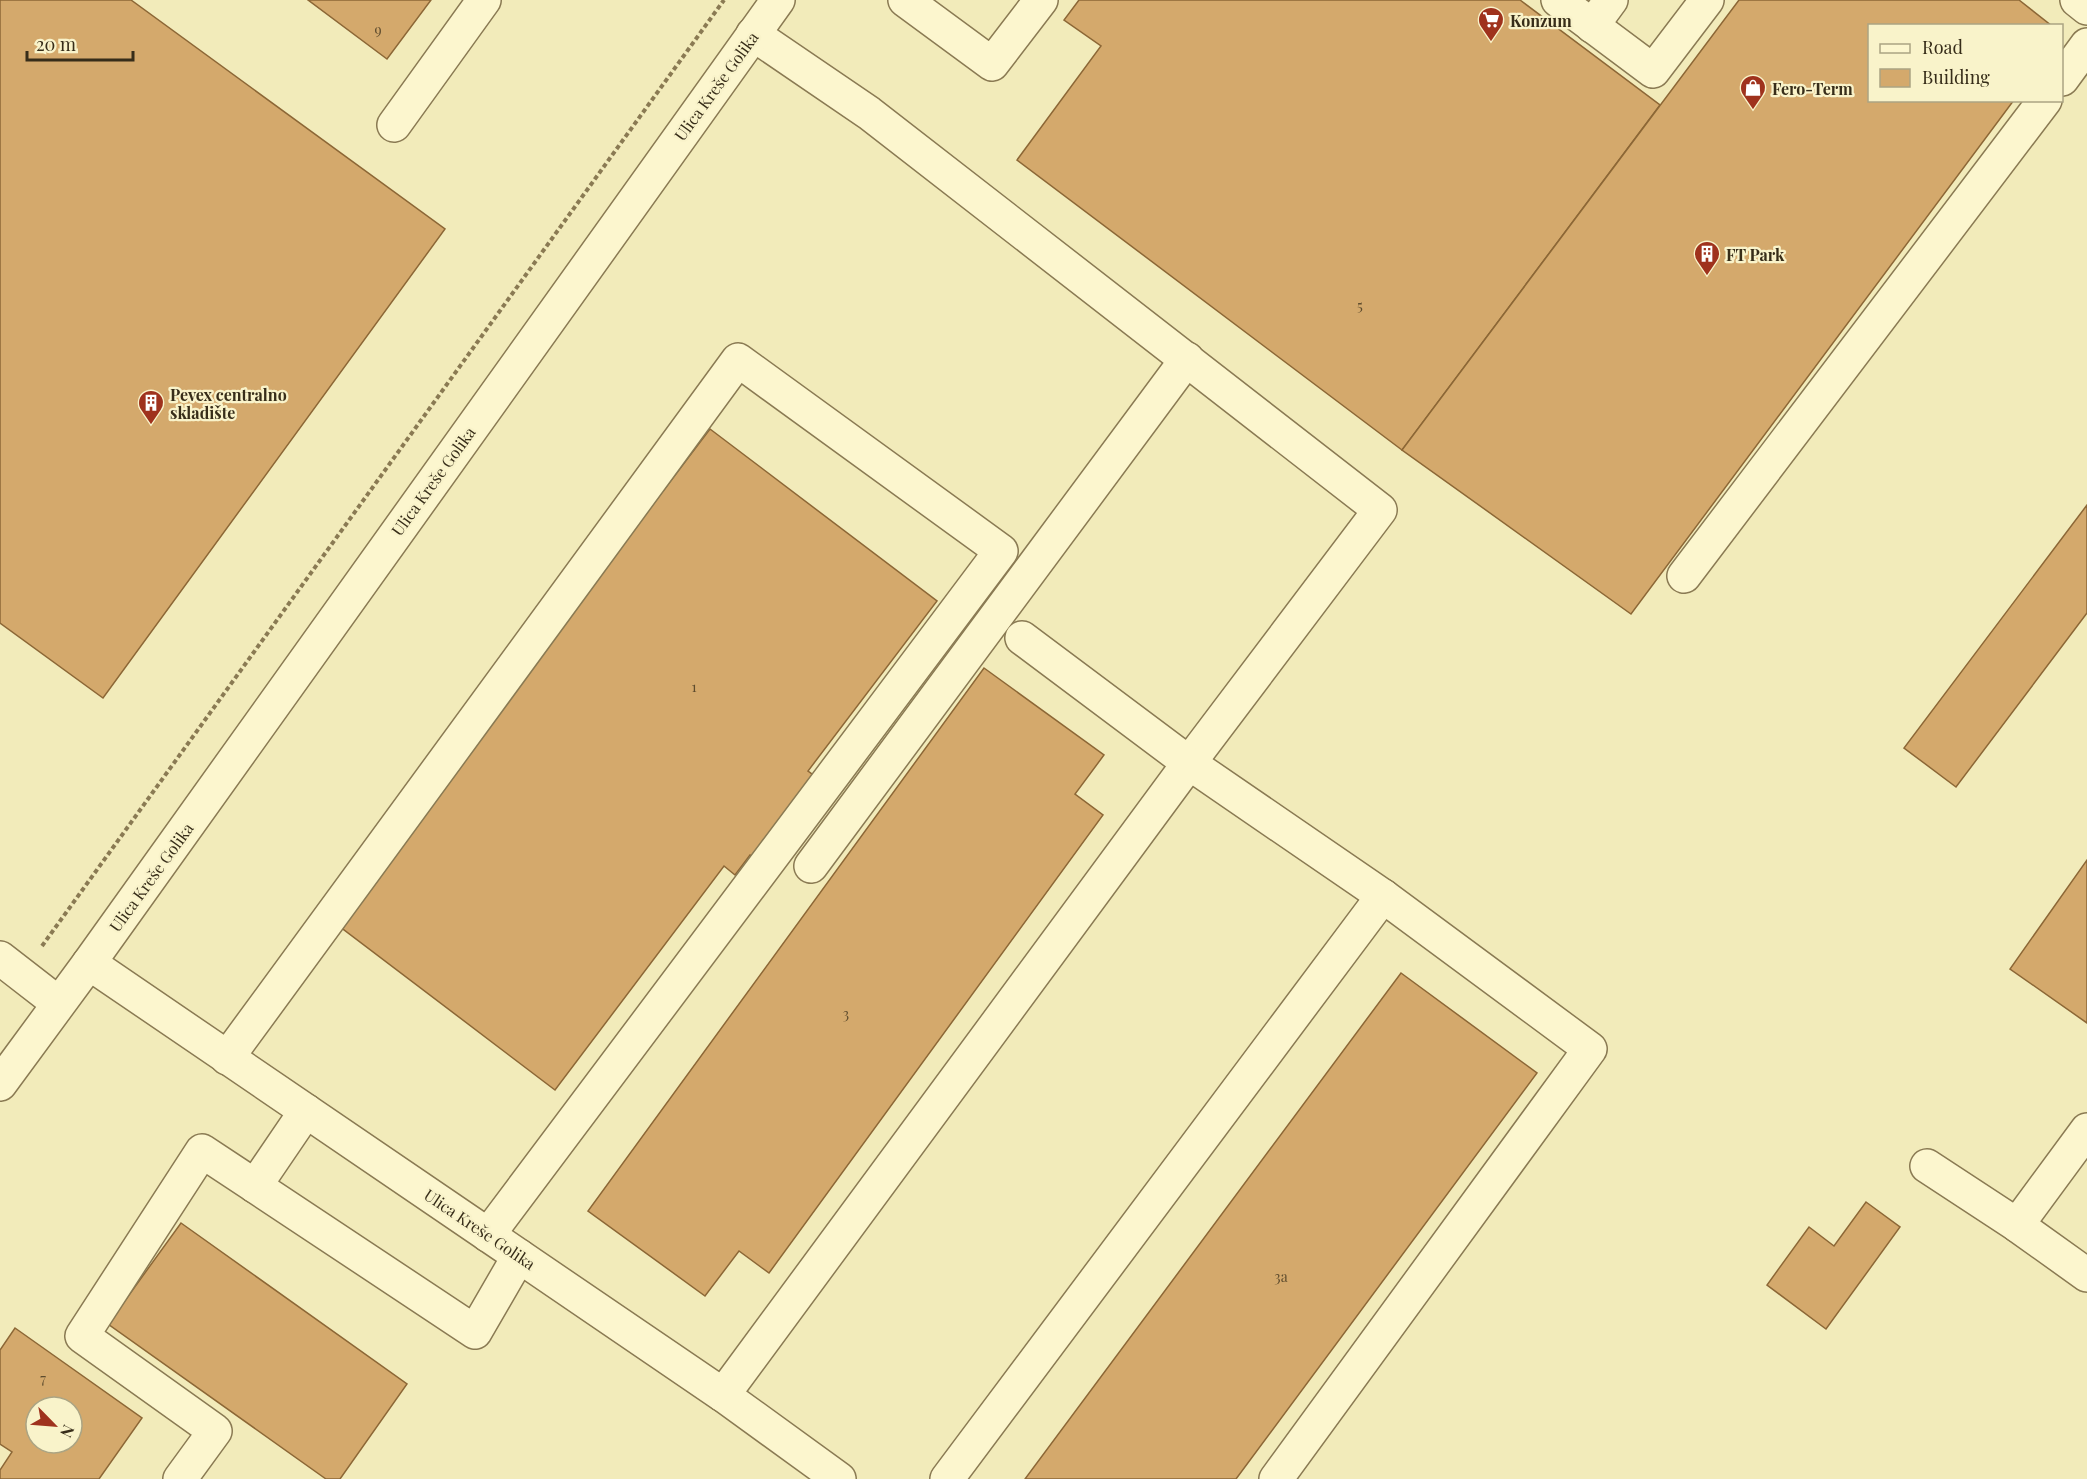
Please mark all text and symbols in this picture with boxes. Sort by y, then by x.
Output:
supermarket icon: Konzum [1476,5,1506,43]
place label: Konzum [1510,10,1572,31]
house number: 9 [374,20,382,39]
scale bar [27,24,134,62]
legend [1868,24,2063,102]
street label: Ulica Kreše Golika [669,27,763,145]
text: 20 m [36,32,76,56]
text: Road [1922,35,1963,59]
text: Building [1922,65,1990,89]
shop icon: Fero-Term [1738,73,1768,111]
place label: Fero-Term [1772,78,1853,99]
building icon: FT Park [1692,239,1722,277]
place label: FT Park [1726,244,1785,265]
house number: 5 [1357,296,1363,315]
place label: Pevex centralno skladište [170,384,287,423]
building icon: Pevex centralno skladište [136,388,166,426]
street label: Ulica Kreše Golika [386,422,480,540]
house number: 1 [691,677,697,696]
street label: Ulica Kreše Golika [104,818,198,936]
house number: 3 [843,1004,849,1023]
street label: Ulica Kreše Golika [420,1184,540,1274]
house number: 3a [1274,1267,1288,1286]
house number: 7 [40,1369,46,1388]
north arrow [24,1395,84,1455]
text: N [56,1422,80,1442]

